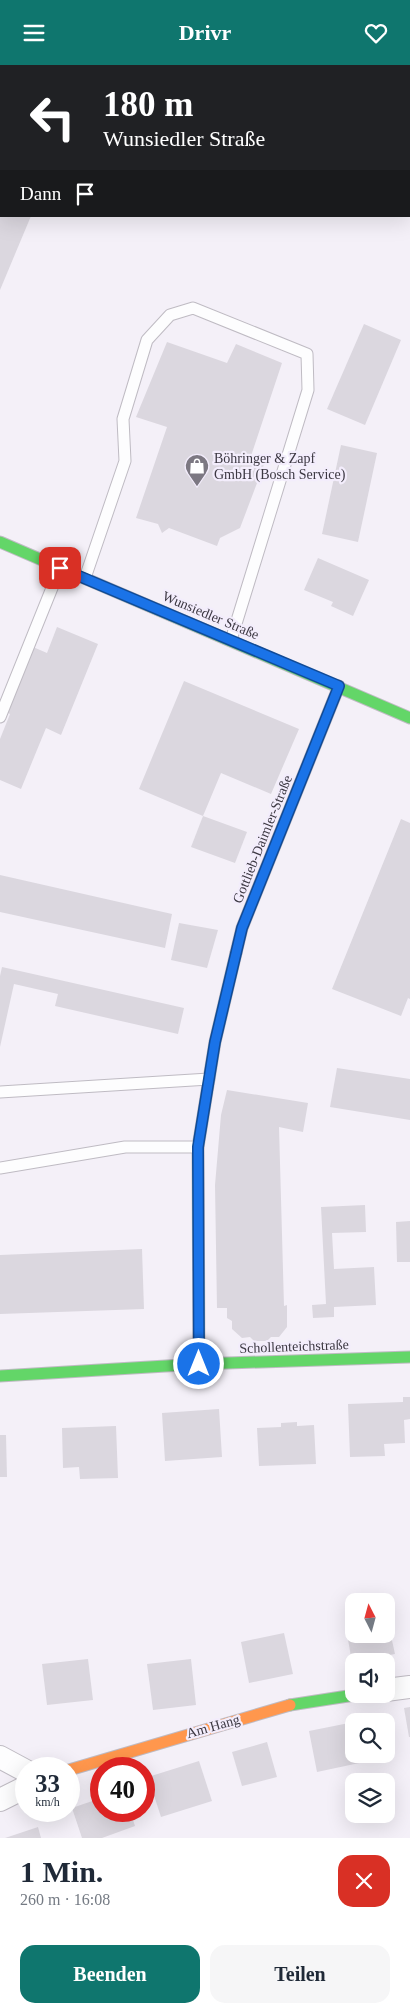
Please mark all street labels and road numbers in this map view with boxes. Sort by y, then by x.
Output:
street label: Wunsiedler Straße [160,588,261,643]
street label: Gottlieb-Daimler-Straße [230,773,295,905]
street label: Schollenteichstraße [239,1337,349,1356]
street label: Am Hang [185,1712,242,1741]

